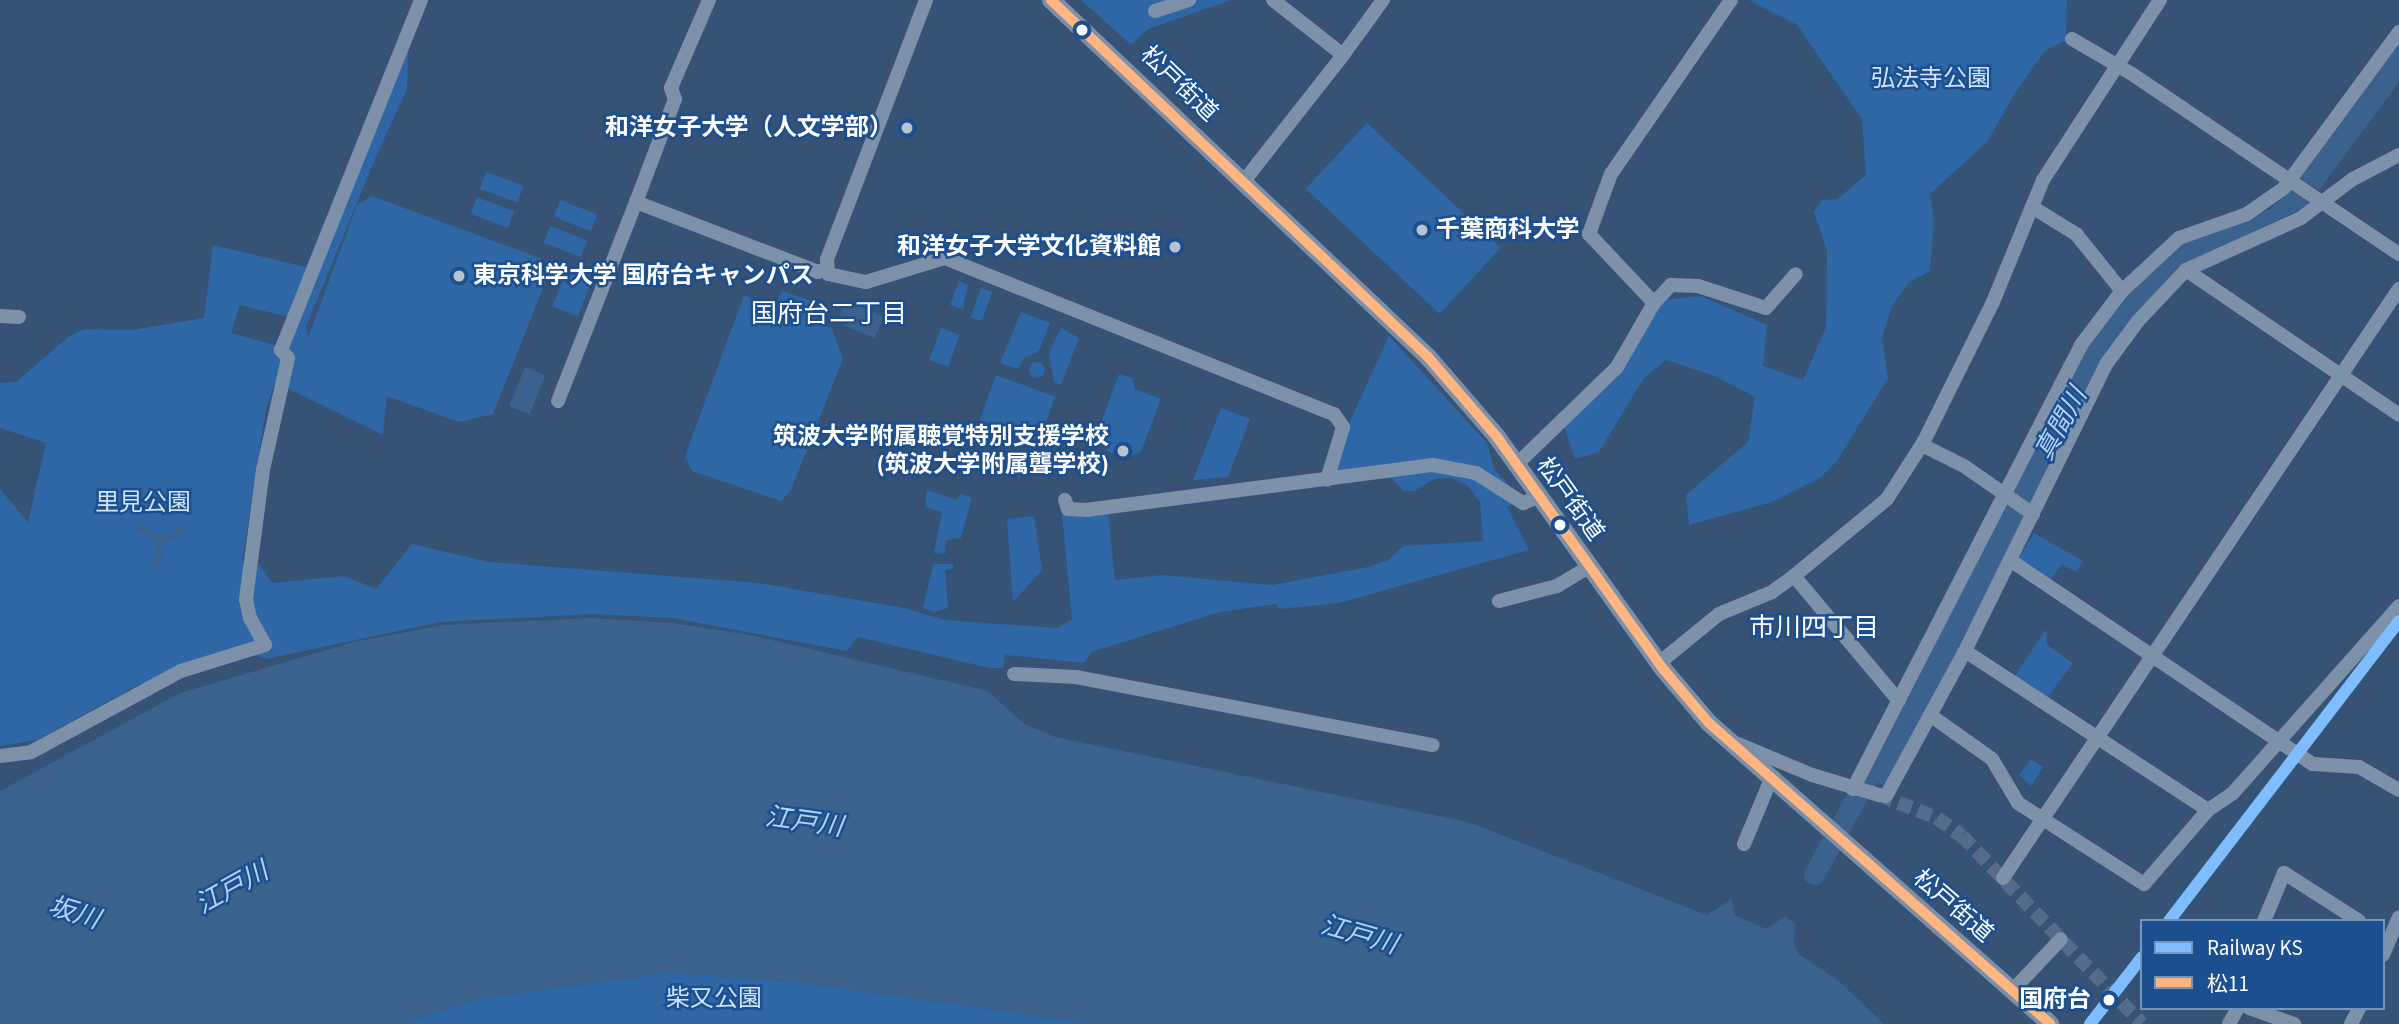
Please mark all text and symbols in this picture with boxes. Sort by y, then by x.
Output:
unlabelled marker [1075,23,1089,37]
street label: 松戸街道 [1134,40,1224,128]
park label: 弘法寺公園 [1871,65,1991,93]
place label: 和洋女子大学（人文学部） [605,114,893,142]
marker: 和洋女子大学（人文学部） [899,120,915,136]
place label: 千葉商科大学 [1436,216,1580,244]
marker: 千葉商科大学 [1414,222,1430,238]
place label: 和洋女子大学文化資料館 [897,233,1161,261]
marker: 和洋女子大学文化資料館 [1167,239,1183,255]
place label: 東京科学大学 国府台キャンパス [473,262,814,290]
marker: 東京科学大学 国府台キャンパス [451,268,467,284]
district label: 国府台二丁目 [751,298,907,330]
water label: 真間川 [2028,382,2094,466]
place label: 筑波大学附属聴覚特別支援学校 (筑波大学附属聾学校) [773,423,1109,479]
marker: 筑波大学附属聴覚特別支援学校 (筑波大学附属聾学校) [1115,443,1131,459]
street label: 松戸街道 [1530,452,1610,546]
park label: 里見公園 [95,489,191,517]
unlabelled marker [1553,518,1567,532]
district label: 市川四丁目 [1749,612,1879,644]
water label: 江戸川 [763,801,845,843]
water label: 江戸川 [190,855,274,921]
street label: 松戸街道 [1907,864,1999,948]
water label: 坂川 [45,890,103,936]
water label: 江戸川 [1317,909,1401,961]
legend [2140,919,2385,1010]
text: Railway KS [2207,933,2303,963]
text: 松11 [2207,969,2249,999]
park label: 柴又公園 [666,985,762,1013]
place label: 国府台 [2019,986,2091,1014]
marker: 国府台 [2097,988,2121,1012]

